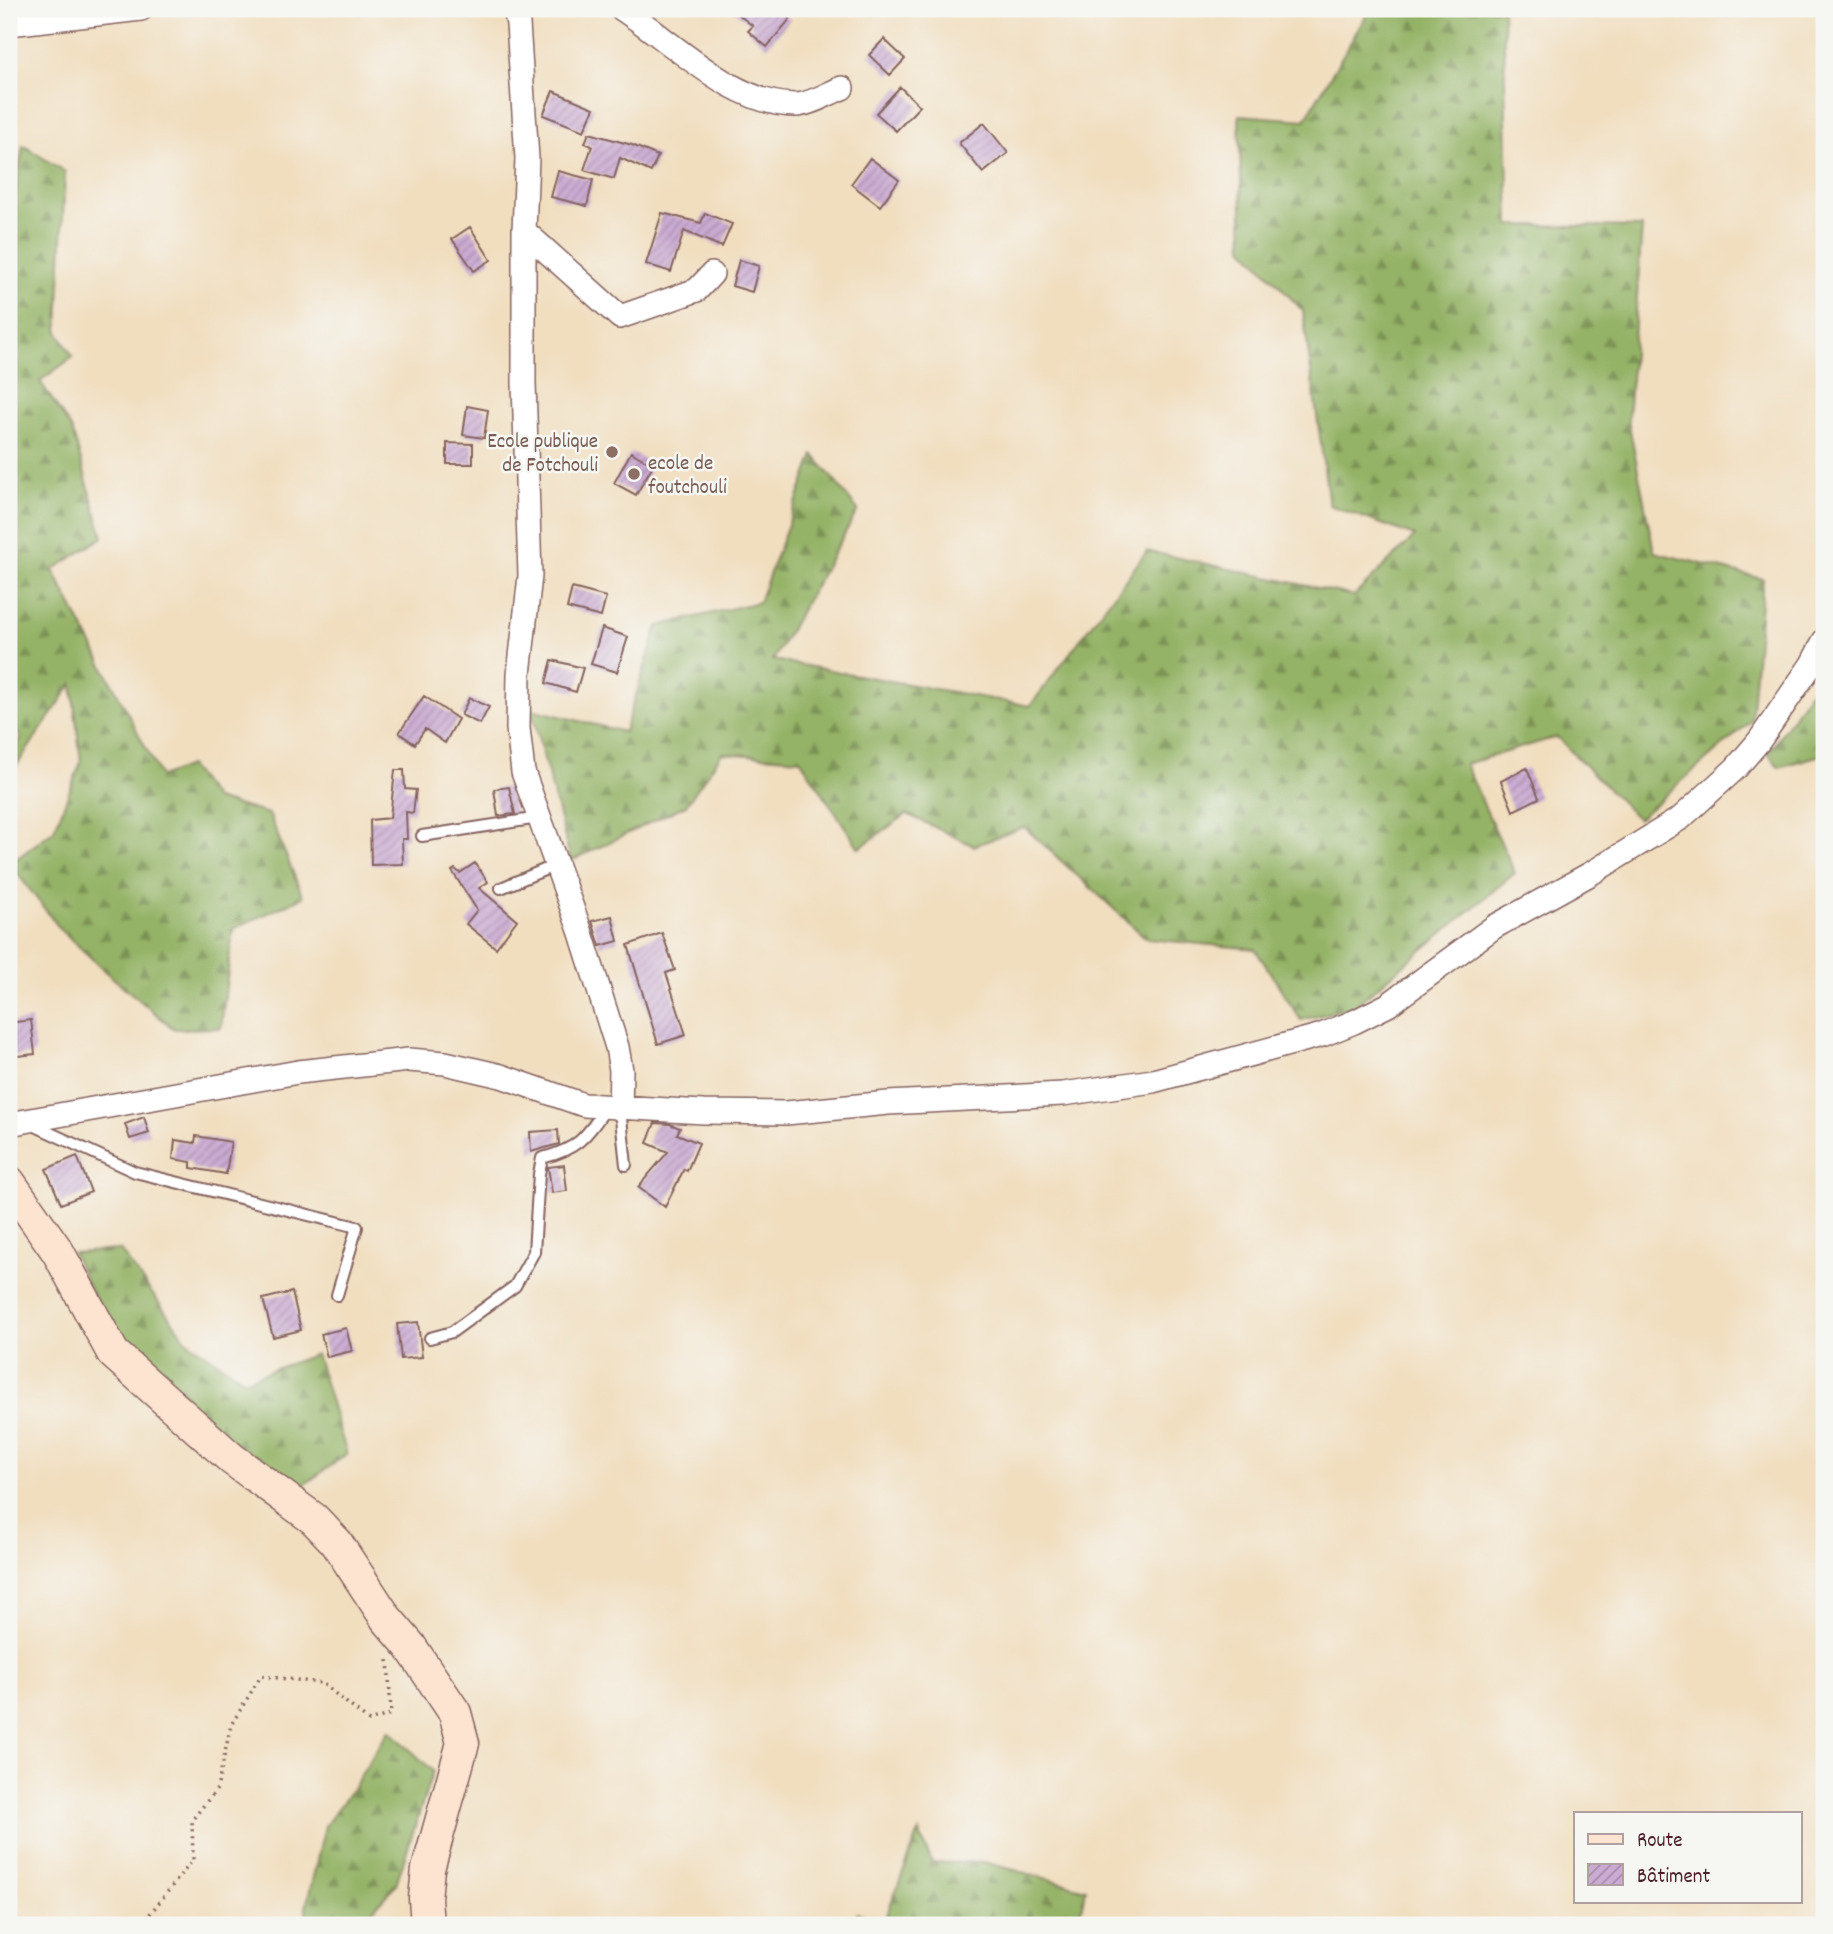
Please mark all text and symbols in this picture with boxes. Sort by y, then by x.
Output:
place label: Ecole publique de Fotchouli [487,428,598,482]
marker: Ecole publique de Fotchouli [604,444,620,460]
place label: ecole de foutchouli [648,450,727,504]
marker: ecole de foutchouli [626,466,642,482]
legend [1574,1812,1801,1902]
text: Route [1637,1827,1683,1857]
text: Bâtiment [1637,1863,1710,1893]

